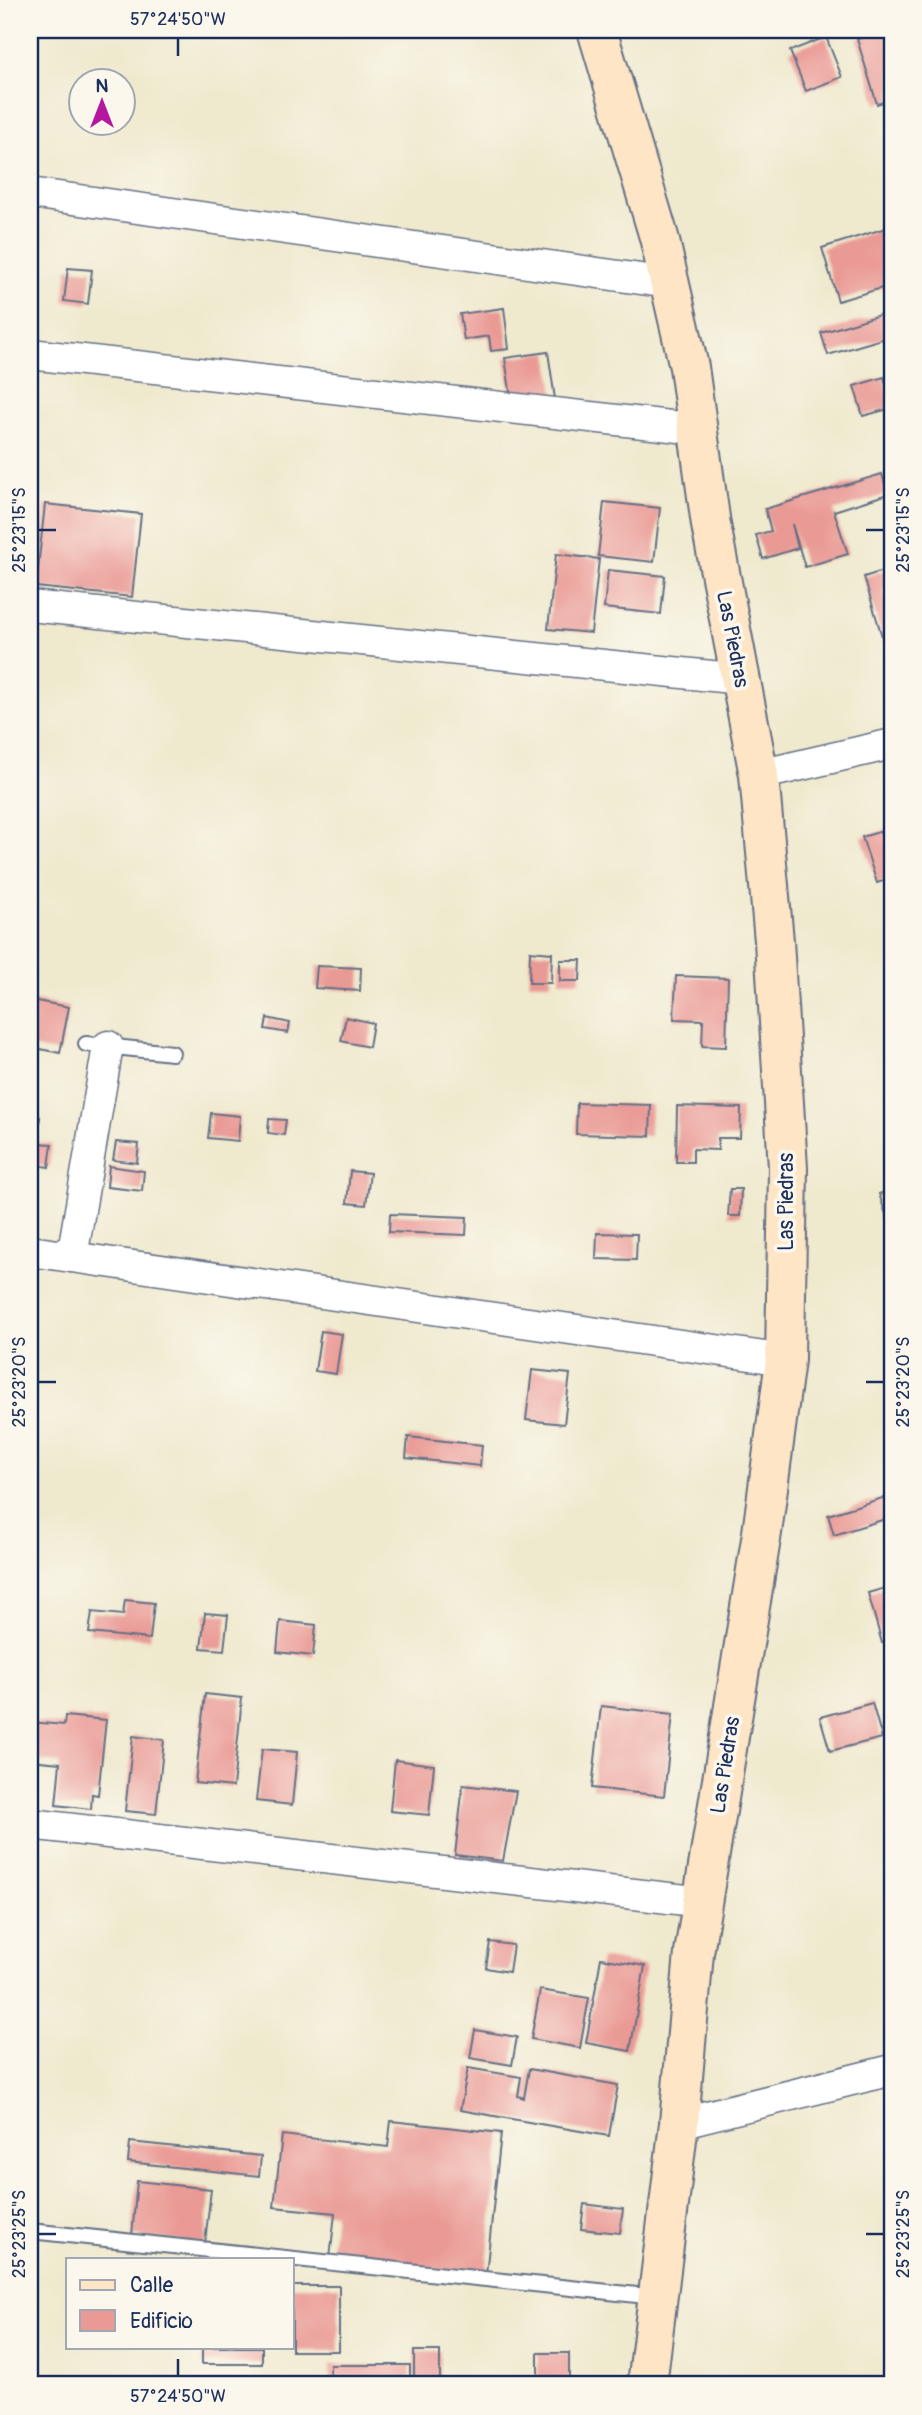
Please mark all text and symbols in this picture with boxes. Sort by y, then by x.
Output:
text: 57°24'50"W [130,8,226,31]
north arrow [66,66,136,136]
text: N [96,74,109,98]
text: 25°23'15"S [8,487,31,573]
text: 25°23'15"S [892,487,915,573]
street label: Las Piedras [710,588,755,690]
street label: Las Piedras [773,1152,800,1251]
text: 25°23'20"S [8,1337,31,1428]
text: 25°23'20"S [892,1337,915,1428]
street label: Las Piedras [704,1714,747,1816]
text: 25°23'25"S [8,2190,31,2278]
text: 25°23'25"S [892,2190,915,2278]
legend [66,2258,294,2348]
text: Calle [130,2272,174,2299]
text: Edificio [130,2308,193,2335]
text: 57°24'50"W [130,2385,226,2408]

